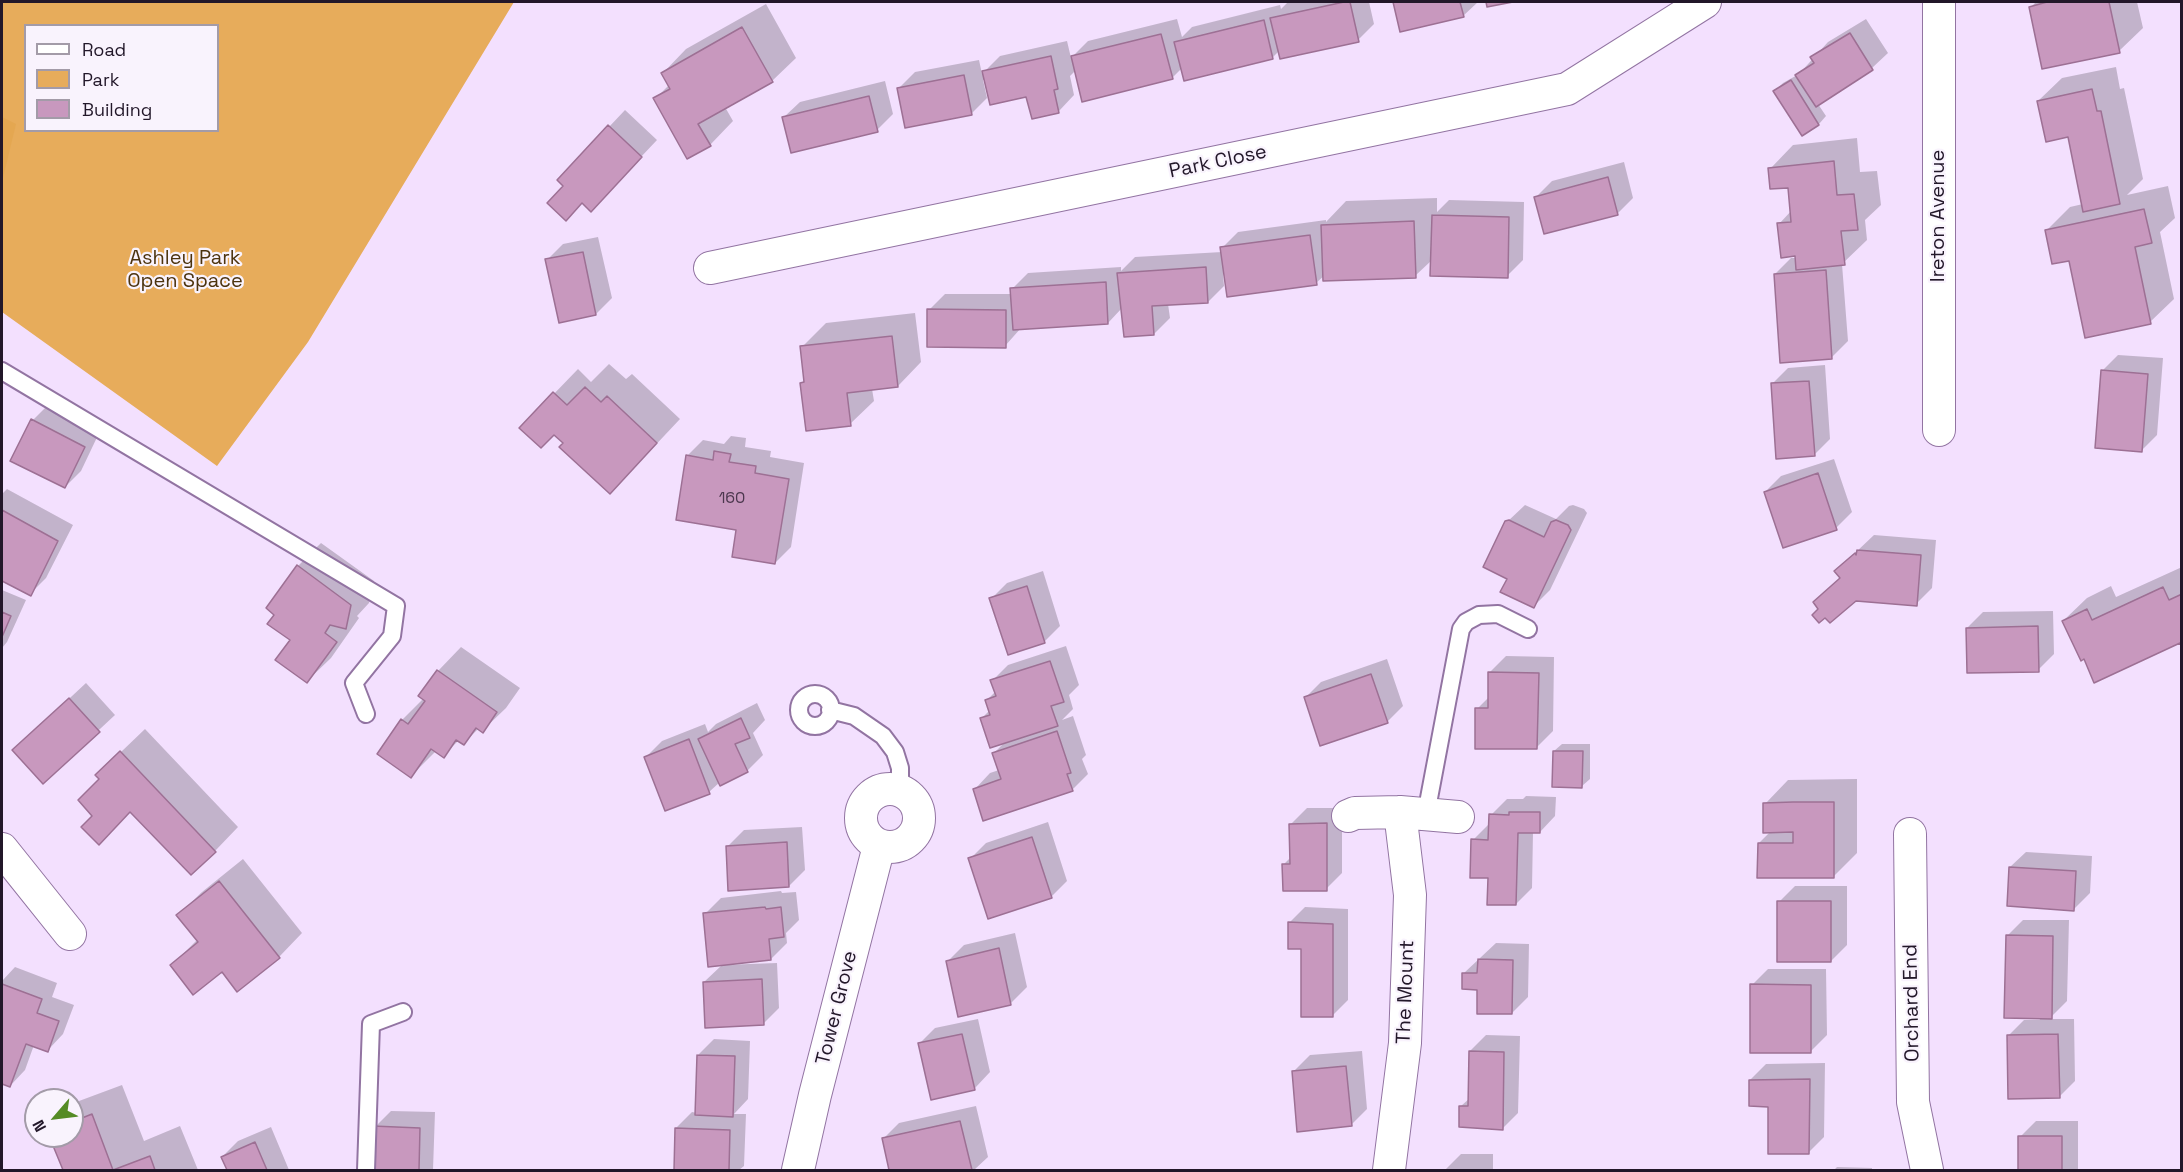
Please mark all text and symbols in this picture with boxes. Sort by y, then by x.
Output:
legend [24,24,219,132]
text: Road [82,38,126,61]
text: Park [82,68,119,91]
text: Building [82,98,152,121]
street label: Park Close [1167,140,1269,184]
street label: Ireton Avenue [1927,150,1951,282]
park label: Ashley Park Open Space [127,247,243,294]
house number: 160 [719,489,745,509]
street label: The Mount [1392,940,1420,1044]
street label: Orchard End [1899,944,1925,1062]
street label: Tower Grove [811,948,863,1068]
north arrow [24,1088,84,1148]
text: N [28,1116,51,1135]

